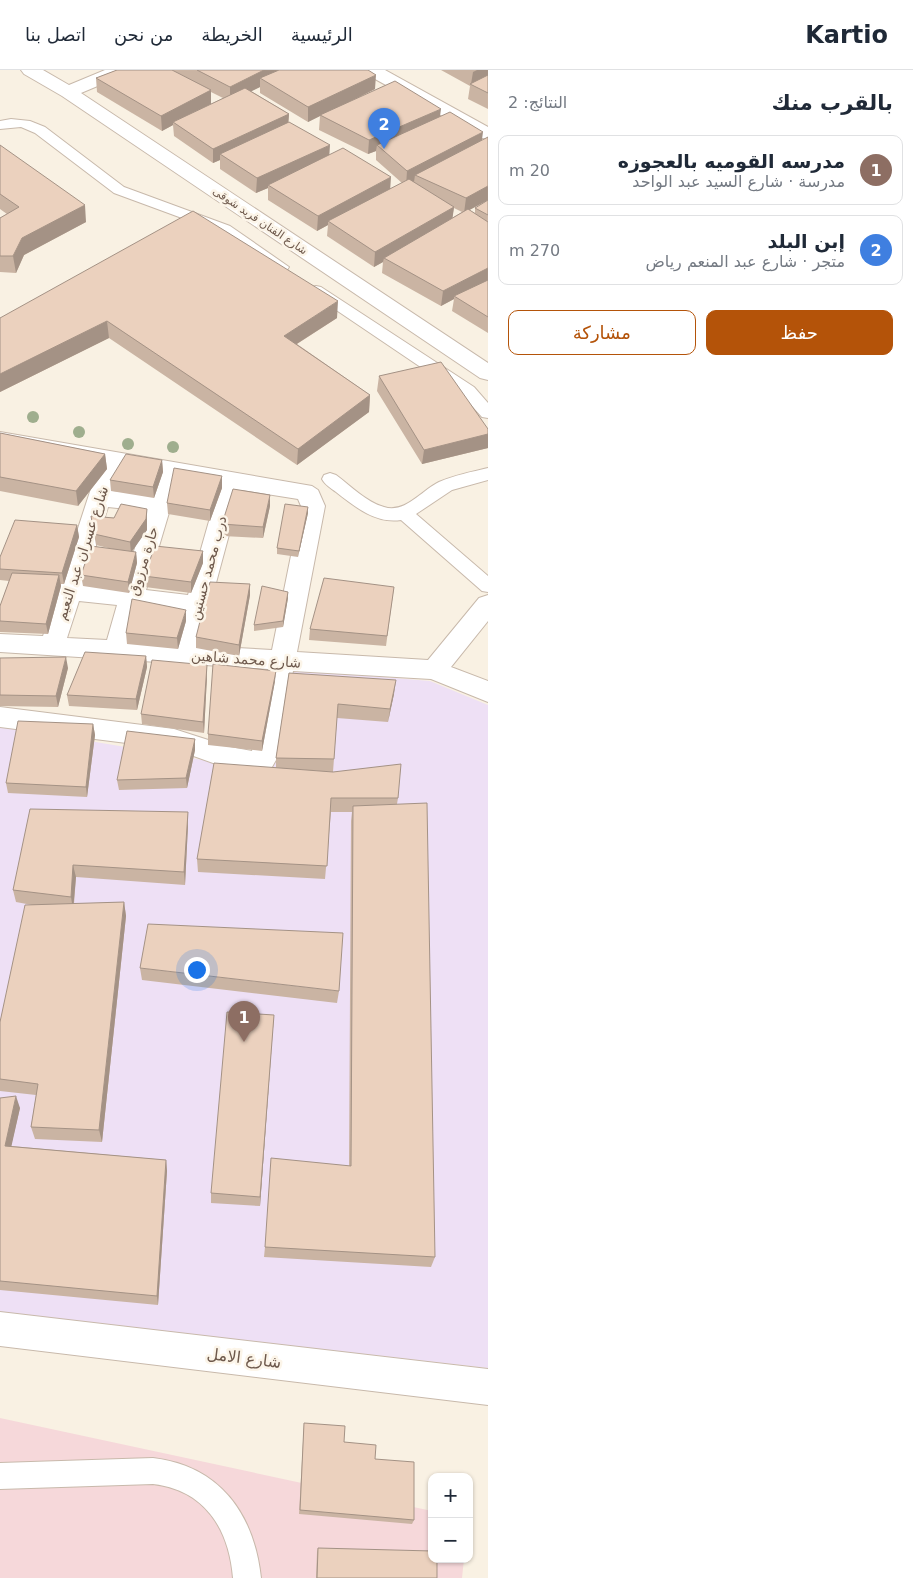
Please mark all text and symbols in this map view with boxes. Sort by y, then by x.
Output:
text: Kartio [805,21,888,49]
text: اتصل بنا [25,24,86,45]
text: من نحن [114,24,173,45]
text: الخريطة [201,24,263,45]
text: الرئيسية [291,24,353,45]
text: بالقرب منك [772,91,893,115]
text: النتائج: 2 [508,93,567,112]
pin: 2 [368,108,400,149]
text: مدرسه القوميه بالعجوزه [618,150,845,172]
text: 20 m [509,161,550,180]
text: 1 [870,161,882,180]
text: مدرسة · شارع السيد عبد الواحد [632,172,845,191]
street label: شارع الفنان فريد شوقى [210,185,310,257]
text: إبن البلد [768,230,845,252]
text: 270 m [509,241,560,260]
text: 2 [870,241,882,260]
text: متجر · شارع عبد المنعم رياض [645,252,845,271]
button: مشاركة [508,310,696,355]
button: حفظ [706,310,893,355]
street label: شارع عسران عبد النعيم [53,484,112,622]
street label: درب محمد حسنين [186,514,231,622]
street label: حارة مرزوق [125,525,162,598]
street label: شارع محمد شاهين [190,647,302,672]
your location [184,957,210,983]
pin: 1 [228,1001,260,1042]
street label: شارع الامل [206,1344,282,1373]
map controls [428,1473,473,1563]
button: + [428,1473,473,1518]
button: − [428,1518,473,1563]

